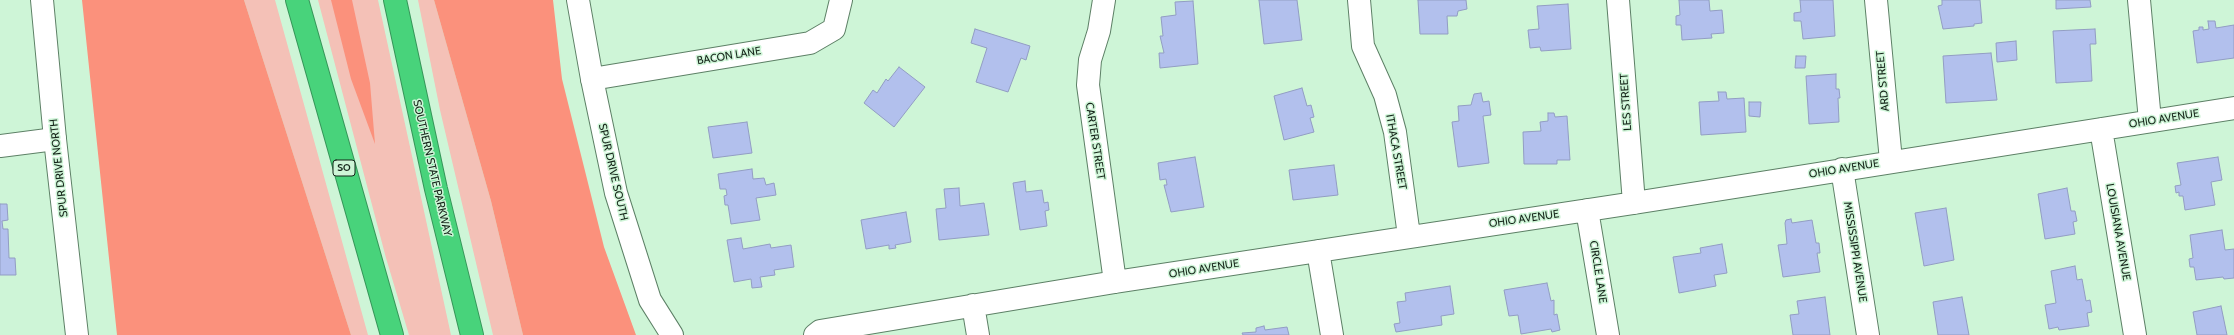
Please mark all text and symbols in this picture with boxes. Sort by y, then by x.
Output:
street label: BACON LANE [696,44,762,68]
street label: ARD STREET [1874,50,1892,112]
street label: LES STREET [1617,73,1635,131]
street label: SOUTHERN STATE PARKWAY [410,99,454,237]
street label: CARTER STREET [1082,101,1108,181]
street label: OHIO AVENUE [2128,107,2200,131]
street label: ITHACA STREET [1383,113,1409,191]
street label: SPUR DRIVE NORTH [47,118,71,218]
street label: SPUR DRIVE SOUTH [595,122,631,222]
street label: OHIO AVENUE [1808,157,1880,181]
road number: SO [333,160,355,176]
street label: LOUISIANA AVENUE [2103,182,2133,282]
street label: MISSISSIPPI AVENUE [1841,201,1869,303]
street label: OHIO AVENUE [1488,208,1560,230]
street label: CIRCLE LANE [1587,240,1609,304]
street label: OHIO AVENUE [1168,257,1240,281]

